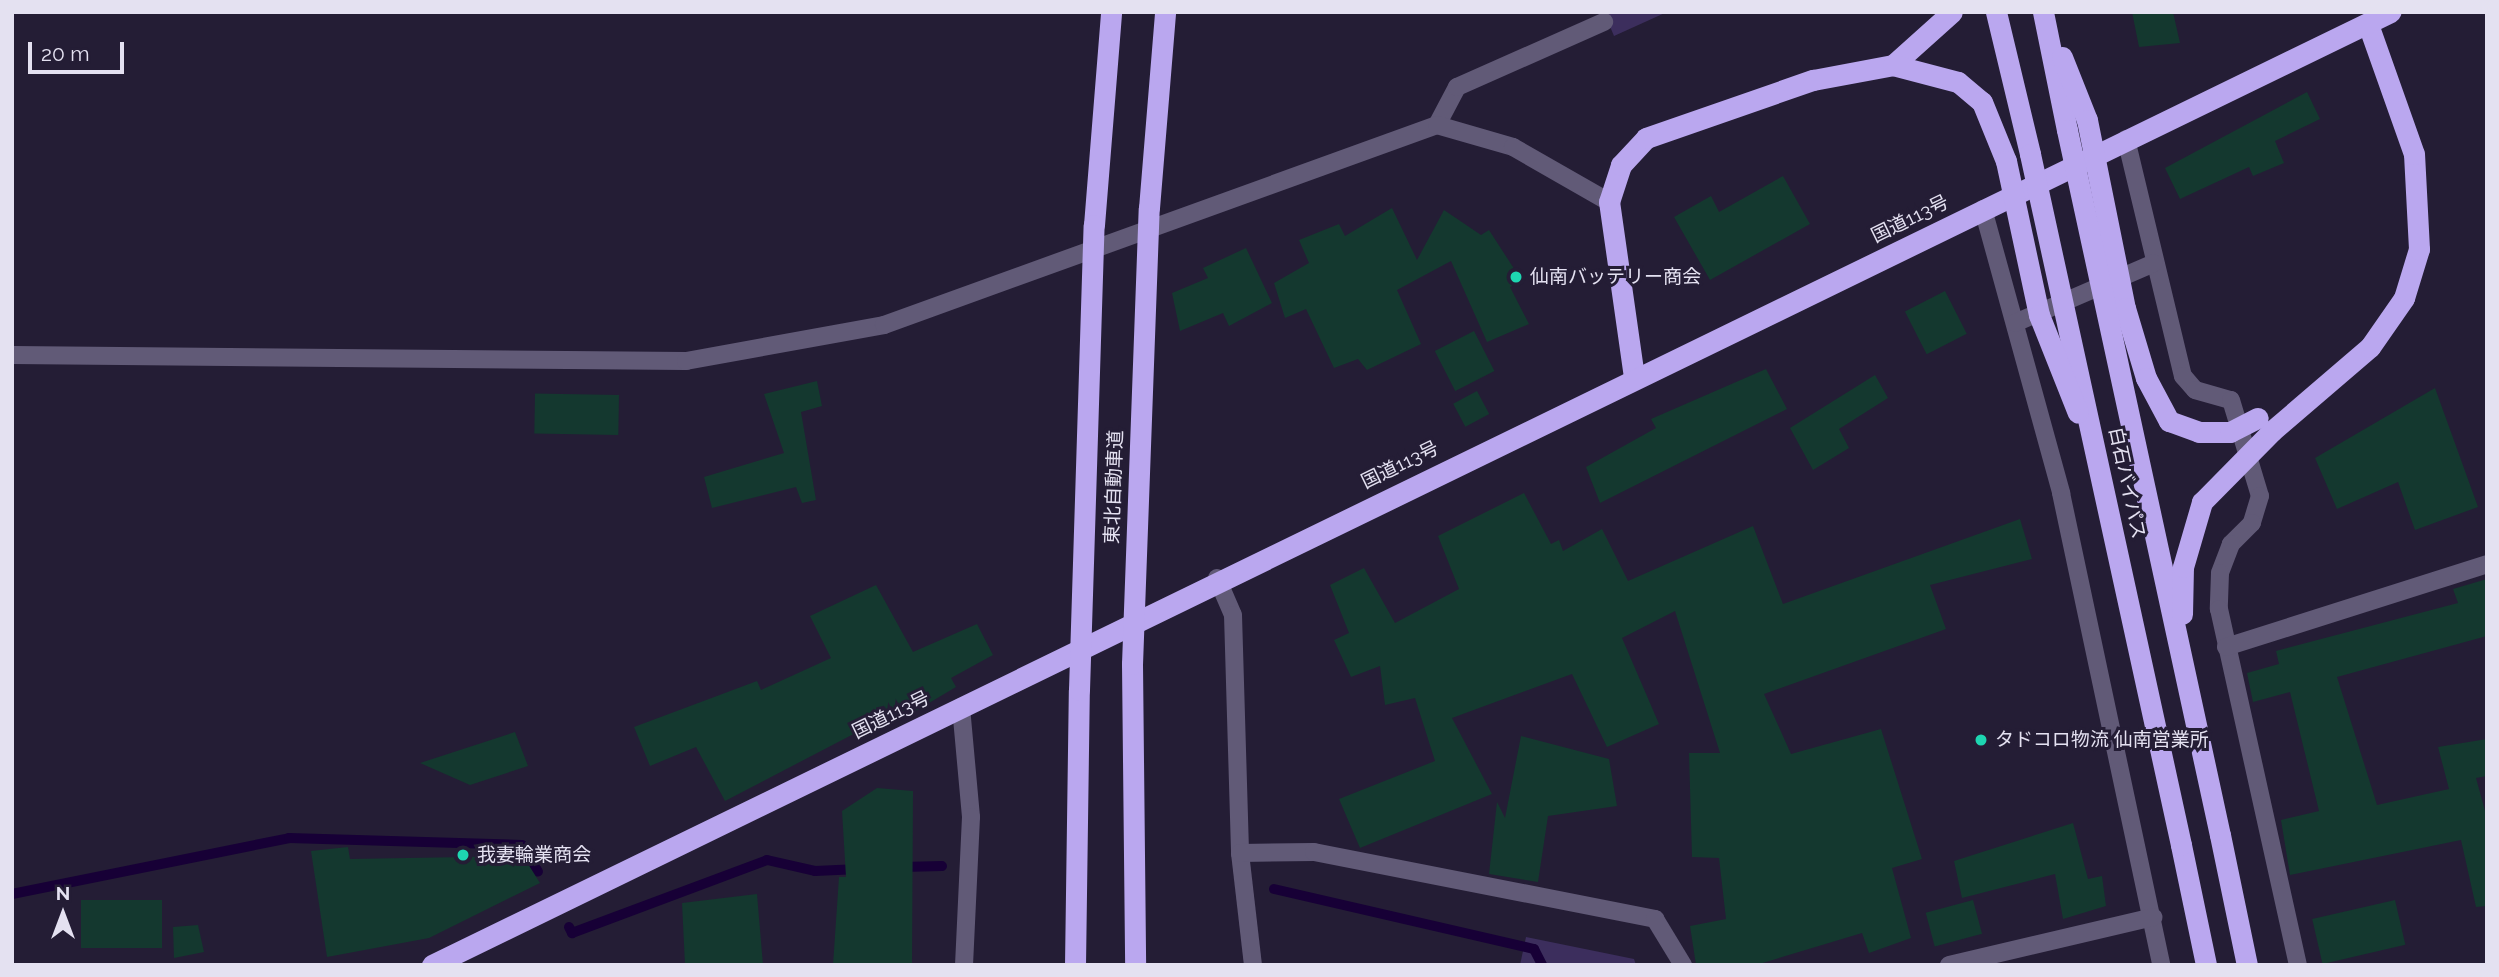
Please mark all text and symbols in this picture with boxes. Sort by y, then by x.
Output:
scale bar [32,28,128,72]
text: 20 m [41,41,89,66]
street label: 国道113号 [1868,190,1952,248]
place label: 仙南バッテリー商会 [1530,266,1701,288]
marker: 仙南バッテリー商会 [1508,269,1524,285]
street label: 白石バイパス [2104,425,2150,541]
street label: 東北自動車道 [1101,430,1127,544]
street label: 国道113号 [1358,436,1442,494]
street label: 国道113号 [849,686,933,744]
place label: タドコロ物流 仙南営業所 [1995,729,2209,751]
marker: タドコロ物流 仙南営業所 [1973,732,1989,748]
place label: 我妻輪業商会 [477,844,591,866]
marker: 我妻輪業商会 [455,847,471,863]
north arrow [28,879,98,949]
text: N [56,882,70,904]

